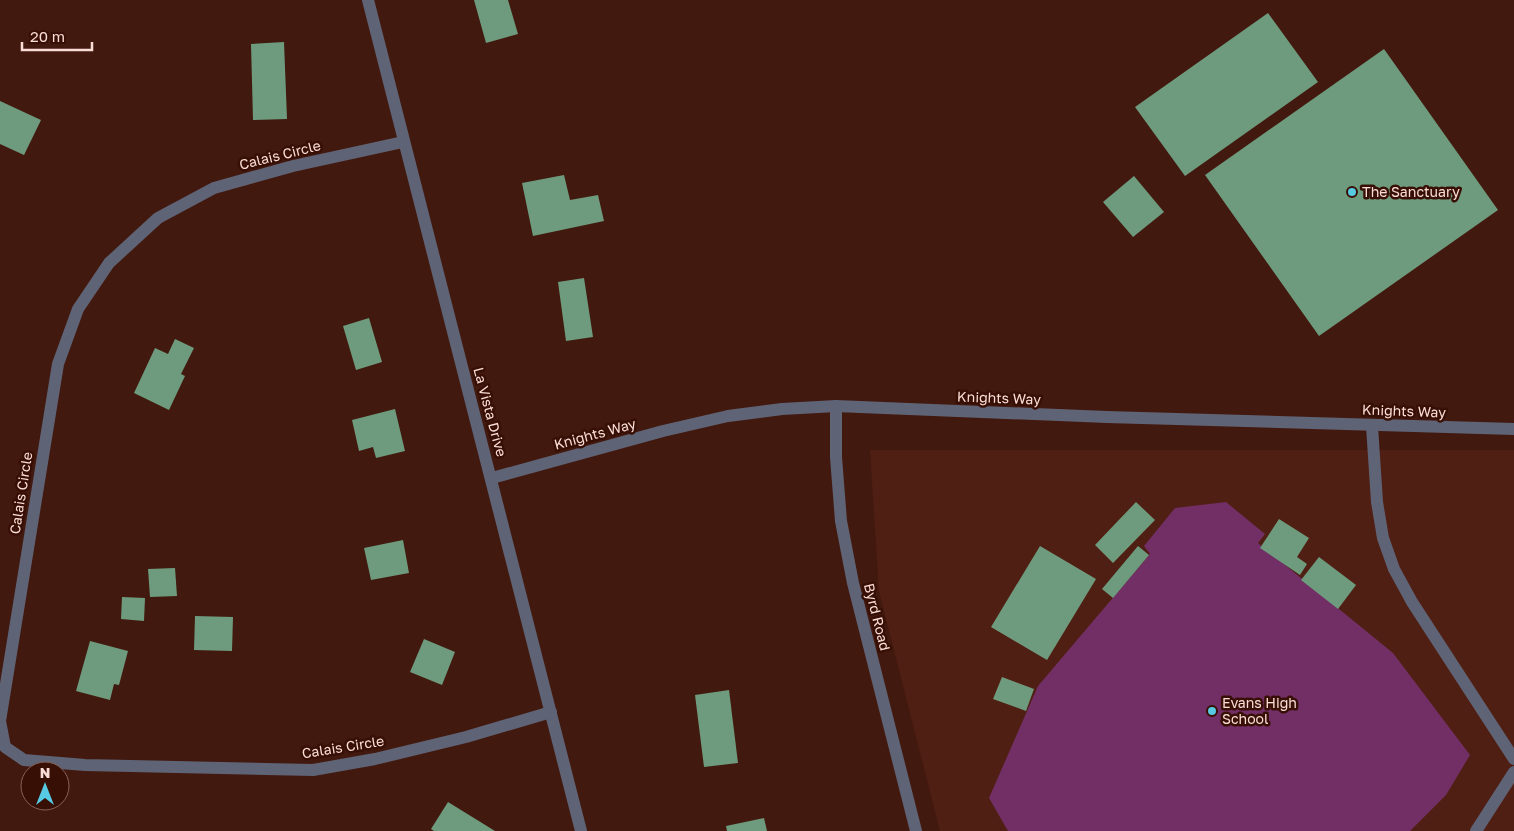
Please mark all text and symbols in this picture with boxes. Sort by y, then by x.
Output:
scale bar [22,20,92,52]
text: 20 m [30,27,65,45]
street label: Calais Circle [237,136,322,173]
place label: The Sanctuary [1362,183,1460,200]
marker: The Sanctuary [1346,186,1358,198]
street label: La Vista Drive [470,365,511,458]
street label: Knights Way [957,388,1041,407]
street label: Knights Way [1362,401,1446,420]
street label: Knights Way [552,414,638,453]
street label: Calais Circle [6,451,35,535]
street label: Byrd Road [861,581,894,652]
place label: Evans High School [1222,694,1297,727]
marker: Evans High School [1206,705,1218,717]
street label: Calais Circle [301,732,385,761]
north arrow [20,761,70,811]
text: N [40,764,50,781]

